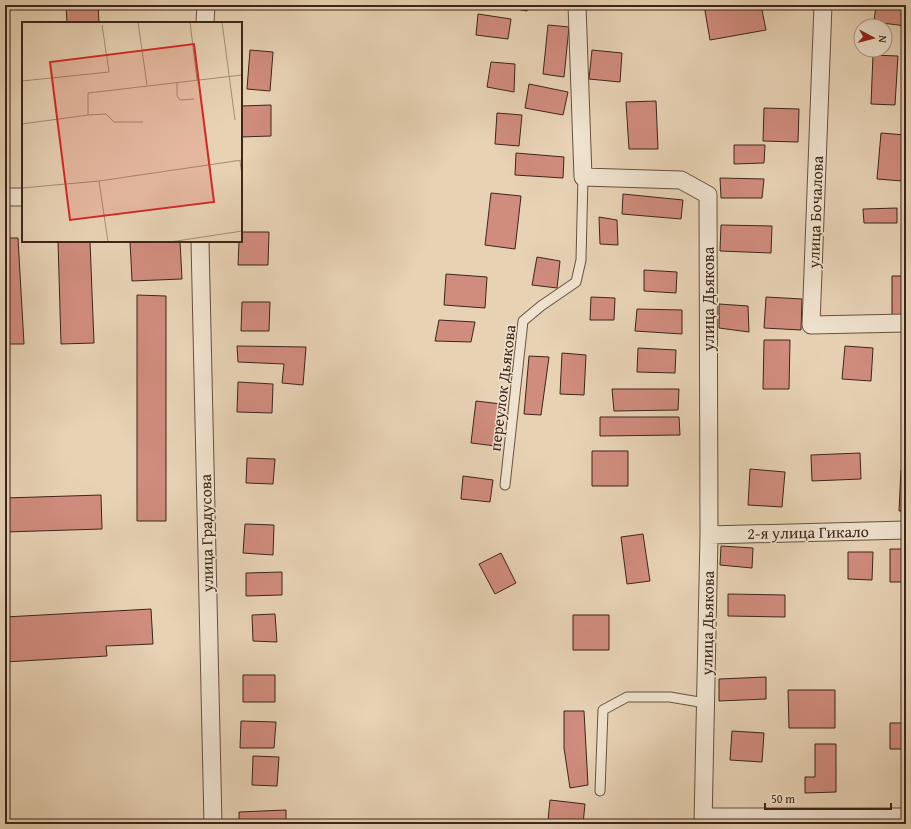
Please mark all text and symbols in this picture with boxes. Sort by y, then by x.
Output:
north arrow [853,18,893,58]
inset map [22,22,242,242]
text: N [874,35,891,44]
street label: улица Бочалова [801,155,829,270]
street label: улица Дьякова [696,246,720,352]
street label: переулок Дьякова [482,323,522,453]
street label: улица Градусова [193,473,219,593]
street label: 2-я улица Гикало [747,519,869,545]
street label: улица Дьякова [694,570,720,676]
scale bar [765,785,891,811]
text: 50 m [771,790,795,807]

